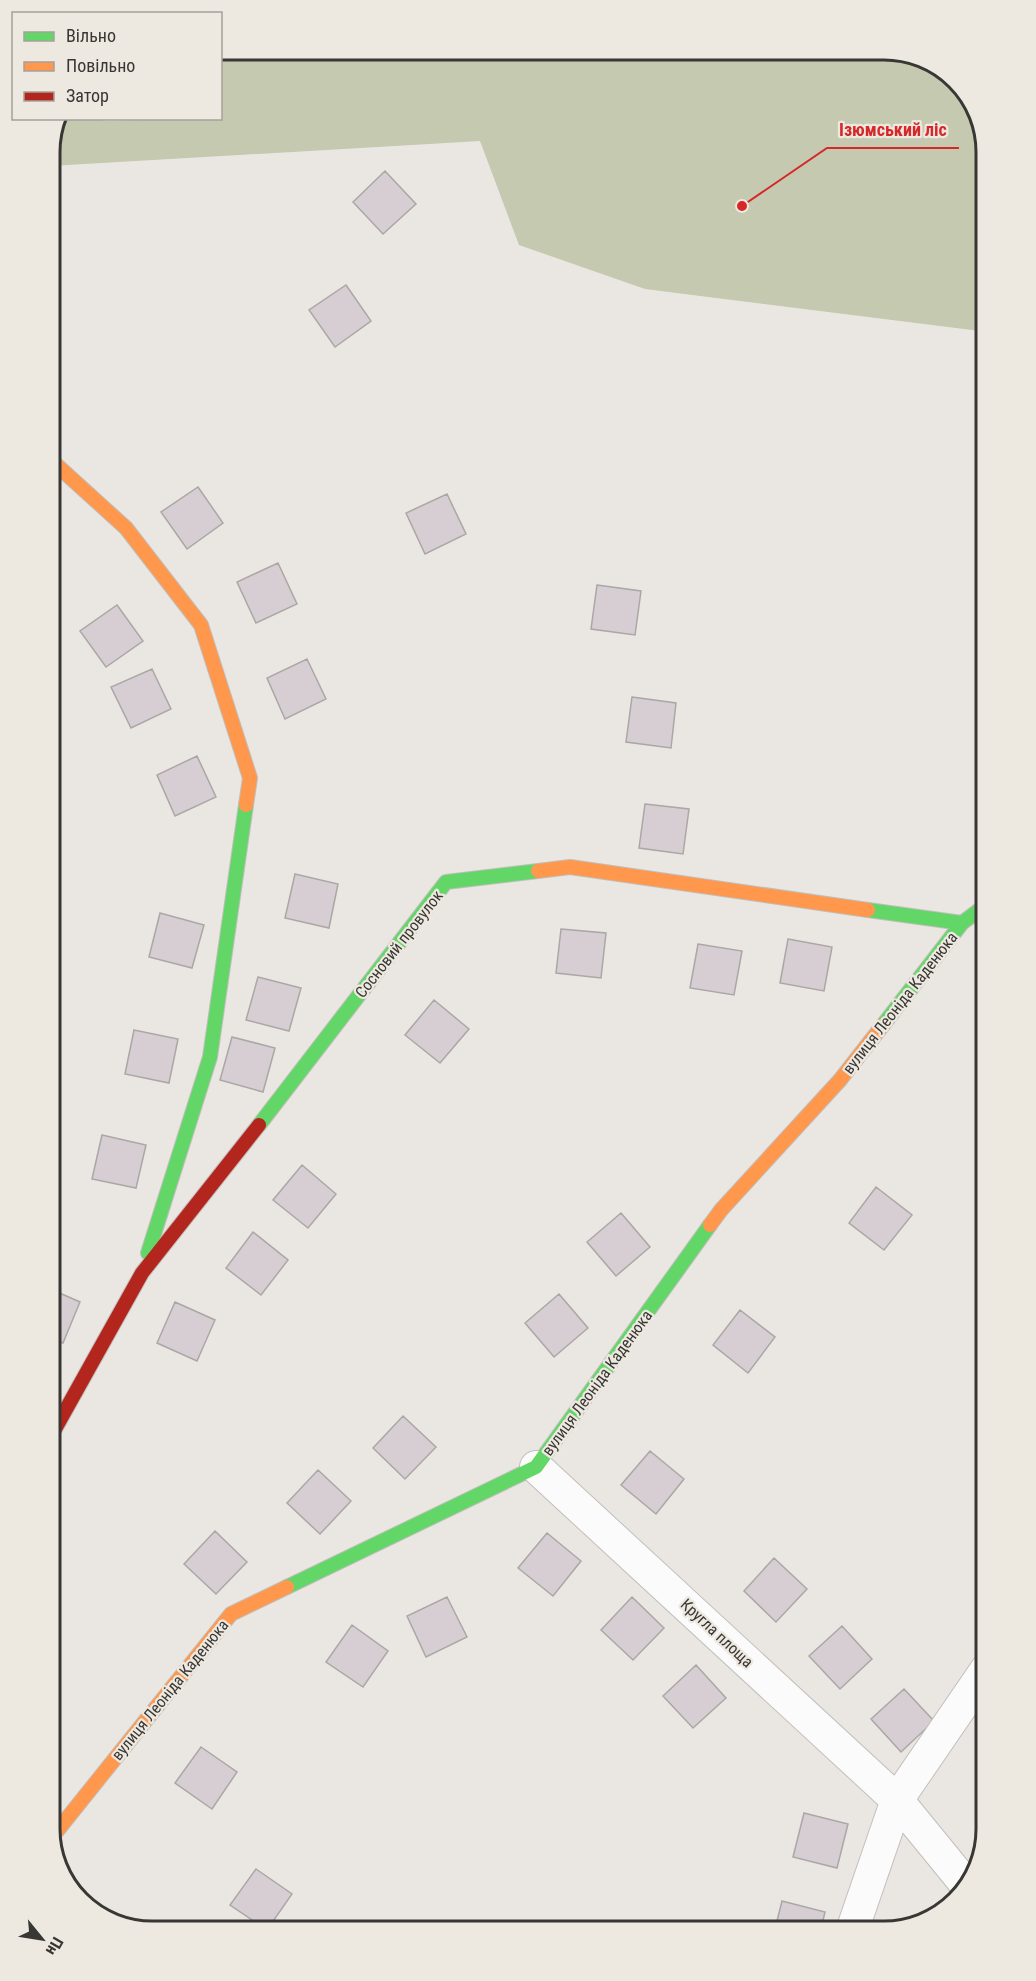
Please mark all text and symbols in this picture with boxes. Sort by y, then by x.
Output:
legend [12,12,222,120]
text: Вільно [66,25,116,46]
text: Повільно [66,55,135,76]
text: Затор [66,85,109,106]
callout: Ізюмський ліс [827,112,959,148]
text: Ізюмський ліс [839,119,947,140]
street label: Сосновий провулок [351,886,447,1001]
street label: вулиця Леоніда Каденюка [839,928,961,1078]
street label: вулиця Леоніда Каденюка [538,1307,656,1459]
street label: Кругла площа [677,1595,757,1671]
street label: вулиця Леоніда Каденюка [108,1616,232,1764]
north arrow [12,1909,72,1969]
text: Пн [42,1934,67,1959]

